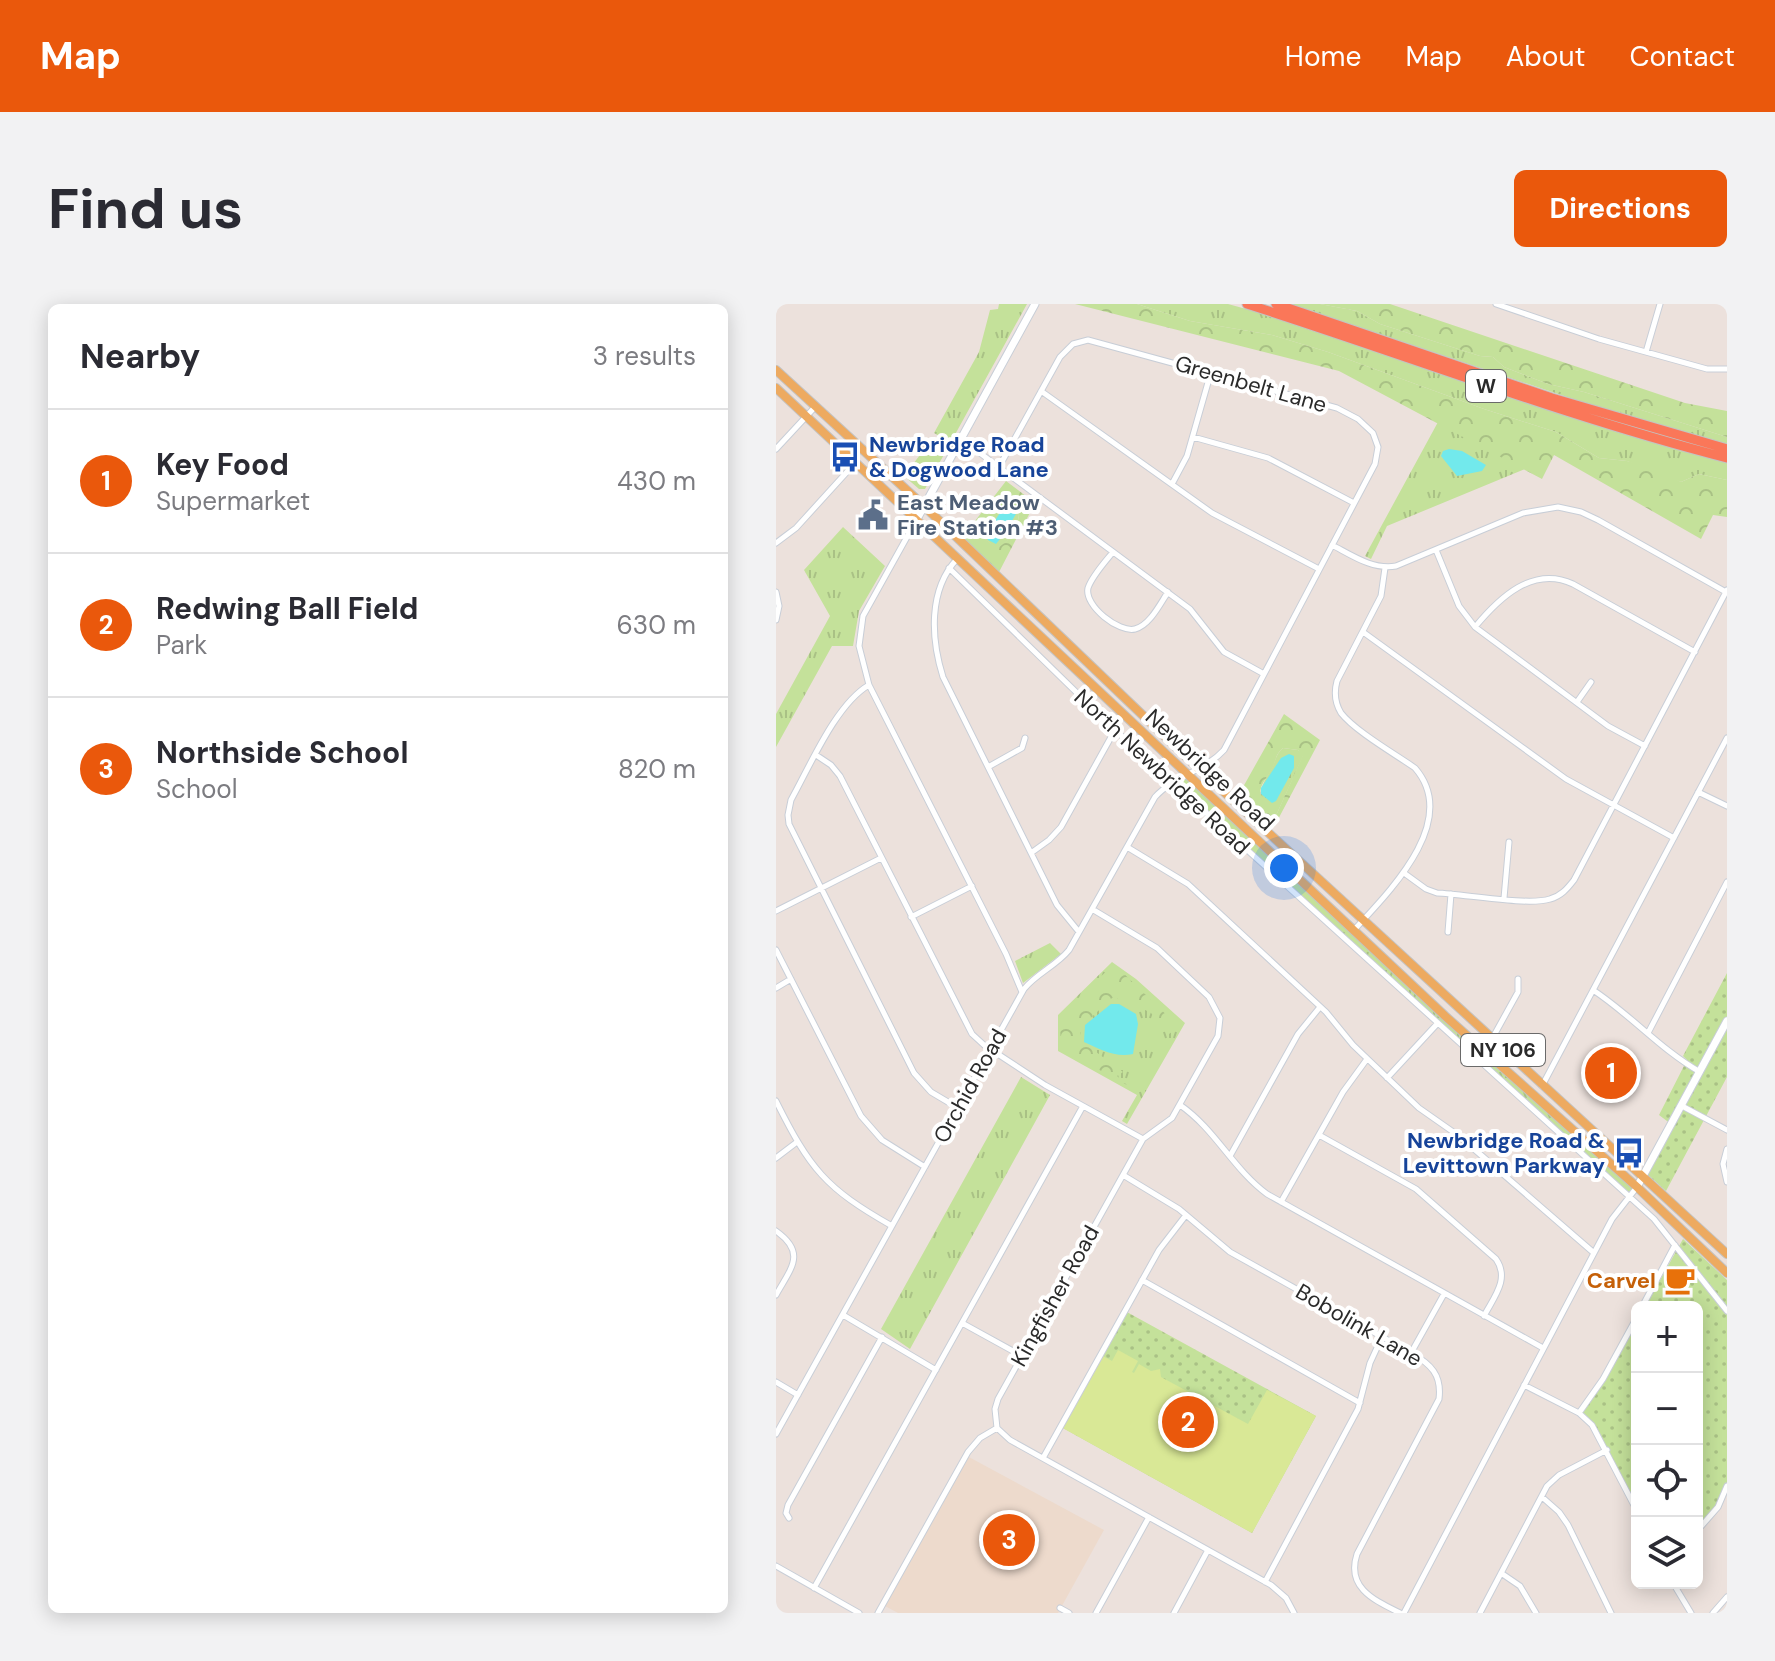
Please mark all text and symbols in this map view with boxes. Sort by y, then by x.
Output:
text: Map [40,31,121,81]
text: Home [1285,38,1361,75]
text: Map [1405,38,1462,75]
text: About [1506,38,1585,75]
text: Contact [1629,38,1735,75]
button: Directions [1514,170,1727,247]
text: Find us [48,172,243,245]
text: Nearby [80,334,200,379]
text: 3 results [593,339,696,373]
street label: Greenbelt Lane [1172,349,1330,419]
road number: W [1466,370,1506,402]
place label: Newbridge Road & Dogwood Lane [869,430,1049,484]
bus stop icon: Newbridge Road & Dogwood Lane [828,440,862,474]
text: Key Food [156,445,289,484]
text: 1 [101,464,111,498]
text: 430 m [617,464,696,498]
text: Supermarket [156,484,310,518]
place label: East Meadow Fire Station #3 [897,488,1058,542]
public building icon: East Meadow Fire Station #3 [856,498,890,532]
text: Redwing Ball Field [156,589,418,628]
text: 2 [98,608,114,642]
text: 630 m [616,608,696,642]
text: Park [156,628,207,662]
street label: North Newbridge Road [1068,683,1256,861]
street label: Newbridge Road [1139,703,1281,837]
text: Northside School [156,733,408,772]
text: 3 [98,752,114,786]
text: 820 m [618,752,696,786]
text: School [156,772,238,806]
your location [1264,848,1304,888]
street label: Orchid Road [927,1024,1013,1148]
road number: NY 106 [1461,1034,1545,1066]
pin: 1 [1585,1043,1637,1103]
place label: Newbridge Road & Levittown Parkway [1403,1126,1605,1180]
bus stop icon: Newbridge Road & Levittown Parkway [1612,1136,1646,1170]
street label: Kingfisher Road [1004,1220,1106,1372]
cafe icon: Carvel [1663,1263,1697,1297]
place label: Carvel [1587,1266,1656,1295]
street label: Bobolink Lane [1290,1277,1428,1373]
map controls [1631,1301,1703,1589]
button: + [1631,1301,1703,1373]
button: − [1631,1373,1703,1445]
pin: 2 [1162,1392,1214,1452]
button: locate [1631,1445,1703,1517]
pin: 3 [983,1510,1035,1570]
button: layers [1631,1517,1703,1589]

